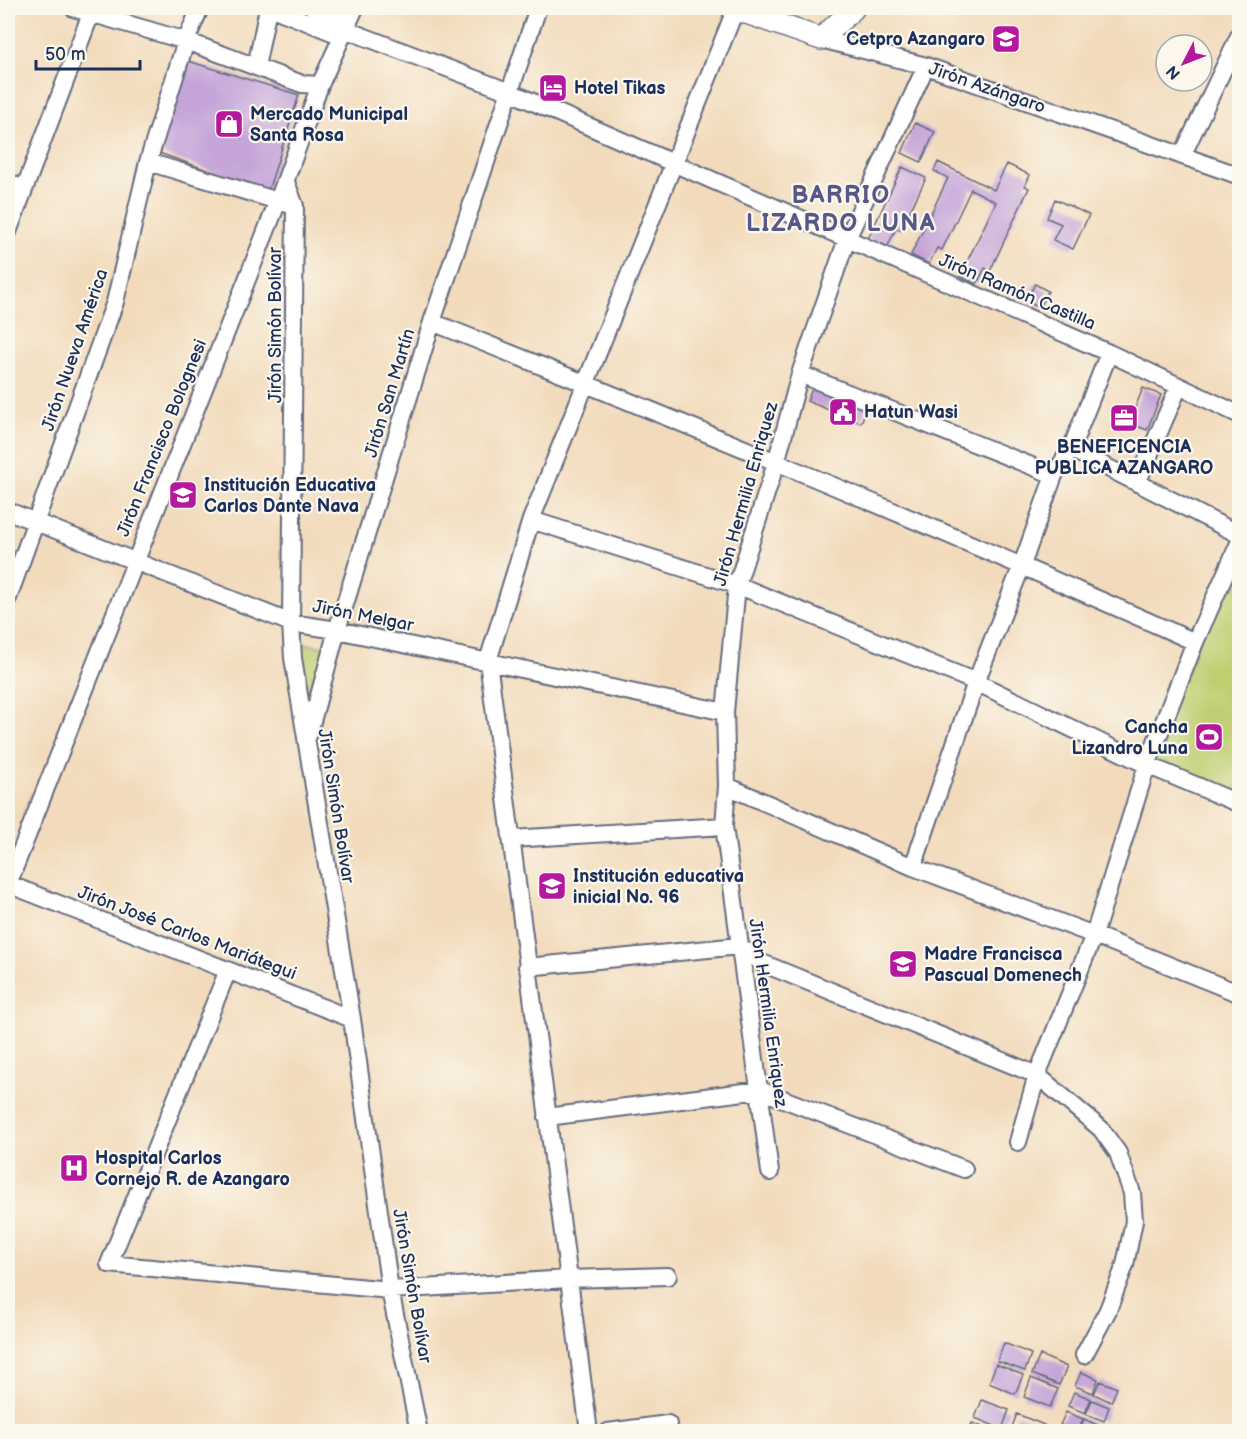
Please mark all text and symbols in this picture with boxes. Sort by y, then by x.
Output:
school or university icon: Cetpro Azangaro [990,23,1022,55]
place label: Cetpro Azangaro [846,29,985,50]
scale bar [36,33,140,71]
north arrow [1154,33,1214,93]
text: 50 m [45,44,86,65]
street label: Jirón Azángaro [926,58,1048,118]
text: N [1163,61,1185,83]
hotel icon: Hotel Tikas [537,72,569,104]
place label: Hotel Tikas [574,78,666,99]
place label: Mercado Municipal Santa Rosa [250,104,408,146]
shop icon: Mercado Municipal Santa Rosa [213,108,245,140]
district label: BARRIO LIZARDO LUNA [746,181,936,238]
street label: Jirón Simón Bolívar [265,246,286,403]
street label: Jirón Ramón Castilla [935,249,1099,335]
street label: Jirón Nueva América [37,266,113,434]
street label: Jirón San Martín [360,326,420,460]
street label: Jirón Francisco Bolognesi [113,336,211,540]
public building icon: Hatun Wasi [827,396,859,428]
street label: Jirón Hermilia Enriquez [710,399,782,588]
place label: Hatun Wasi [864,402,958,423]
office icon: BENEFICENCIA PUBLICA AZANGARO [1108,402,1140,434]
place label: BENEFICENCIA PUBLICA AZANGARO [1035,437,1213,479]
place label: Institución Educativa Carlos Dante Nava [204,475,376,517]
school or university icon: Institución Educativa Carlos Dante Nava [167,479,199,511]
street label: Jirón Melgar [311,596,416,636]
place label: Cancha Lizandro Luna [1072,717,1188,759]
sports icon: Cancha Lizandro Luna [1193,721,1225,753]
street label: Jirón Simón Bolívar [313,727,359,885]
place label: Institución educativa inicial No. 96 [573,866,744,908]
school or university icon: Institución educativa inicial No. 96 [536,870,568,902]
street label: Jirón José Carlos Mariátegui [75,882,299,984]
street label: Jirón Hermilia Enriquez [744,917,792,1109]
place label: Madre Francisca Pascual Domenech [924,944,1082,986]
school or university icon: Madre Francisca Pascual Domenech [887,948,919,980]
place label: Hospital Carlos Cornejo R. de Azangaro [95,1148,290,1190]
hospital icon: Hospital Carlos Cornejo R. de Azangaro [58,1152,90,1184]
street label: Jirón Simón Bolívar [388,1207,436,1365]

